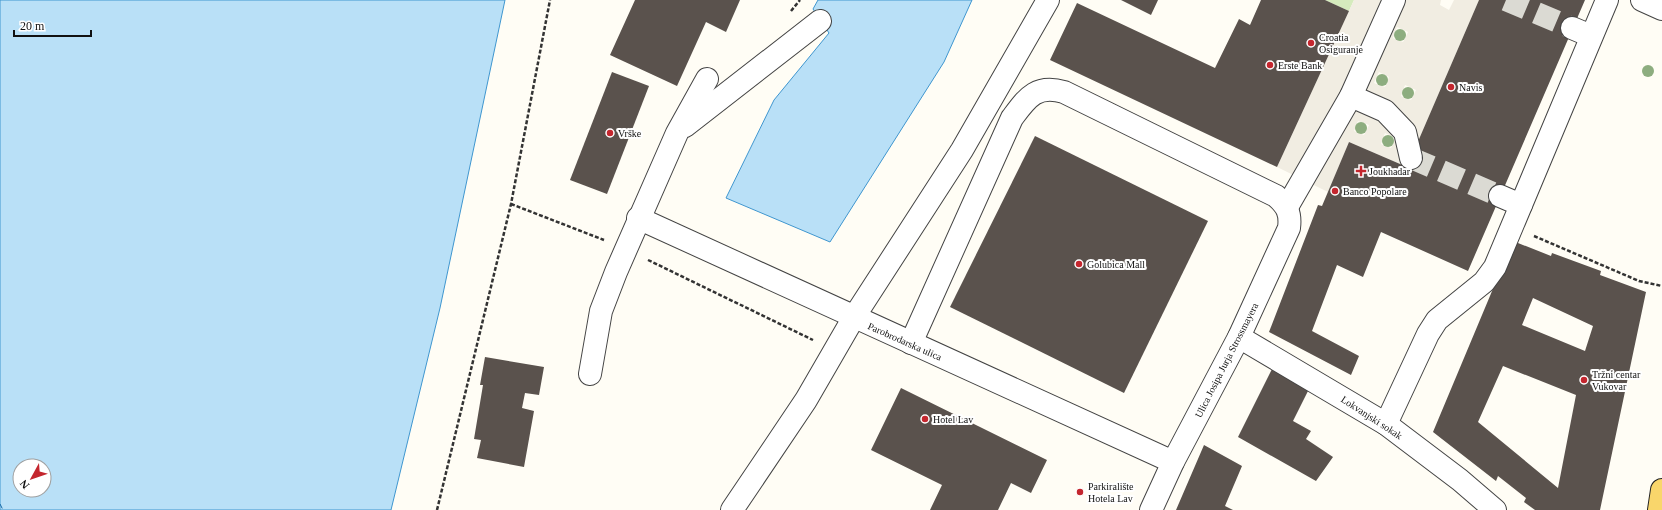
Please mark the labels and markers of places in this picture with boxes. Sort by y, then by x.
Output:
place label: Croatia Osiguranje [1319,32,1363,55]
marker: Croatia Osiguranje [1306,38,1316,48]
marker: Erste Bank [1265,60,1275,70]
place label: Erste Bank [1278,60,1322,71]
marker: Navis [1446,82,1456,92]
place label: Navis [1459,82,1482,93]
marker: Vrške [605,128,615,138]
place label: Vrške [618,128,642,139]
marker: Joukhadar [1356,166,1366,176]
place label: Joukhadar [1369,166,1411,177]
marker: Banco Popolare [1330,186,1340,196]
place label: Banco Popolare [1343,186,1407,197]
marker: Golubica Mall [1074,259,1084,269]
place label: Golubica Mall [1087,259,1145,270]
place label: Tržni centar Vukovar [1592,369,1641,392]
marker: Tržni centar Vukovar [1579,375,1589,385]
marker: Hotel Lav [920,414,930,424]
place label: Hotel Lav [933,414,973,425]
place label: Parkiralište Hotela Lav [1088,481,1134,504]
marker: Parkiralište Hotela Lav [1075,487,1085,497]

